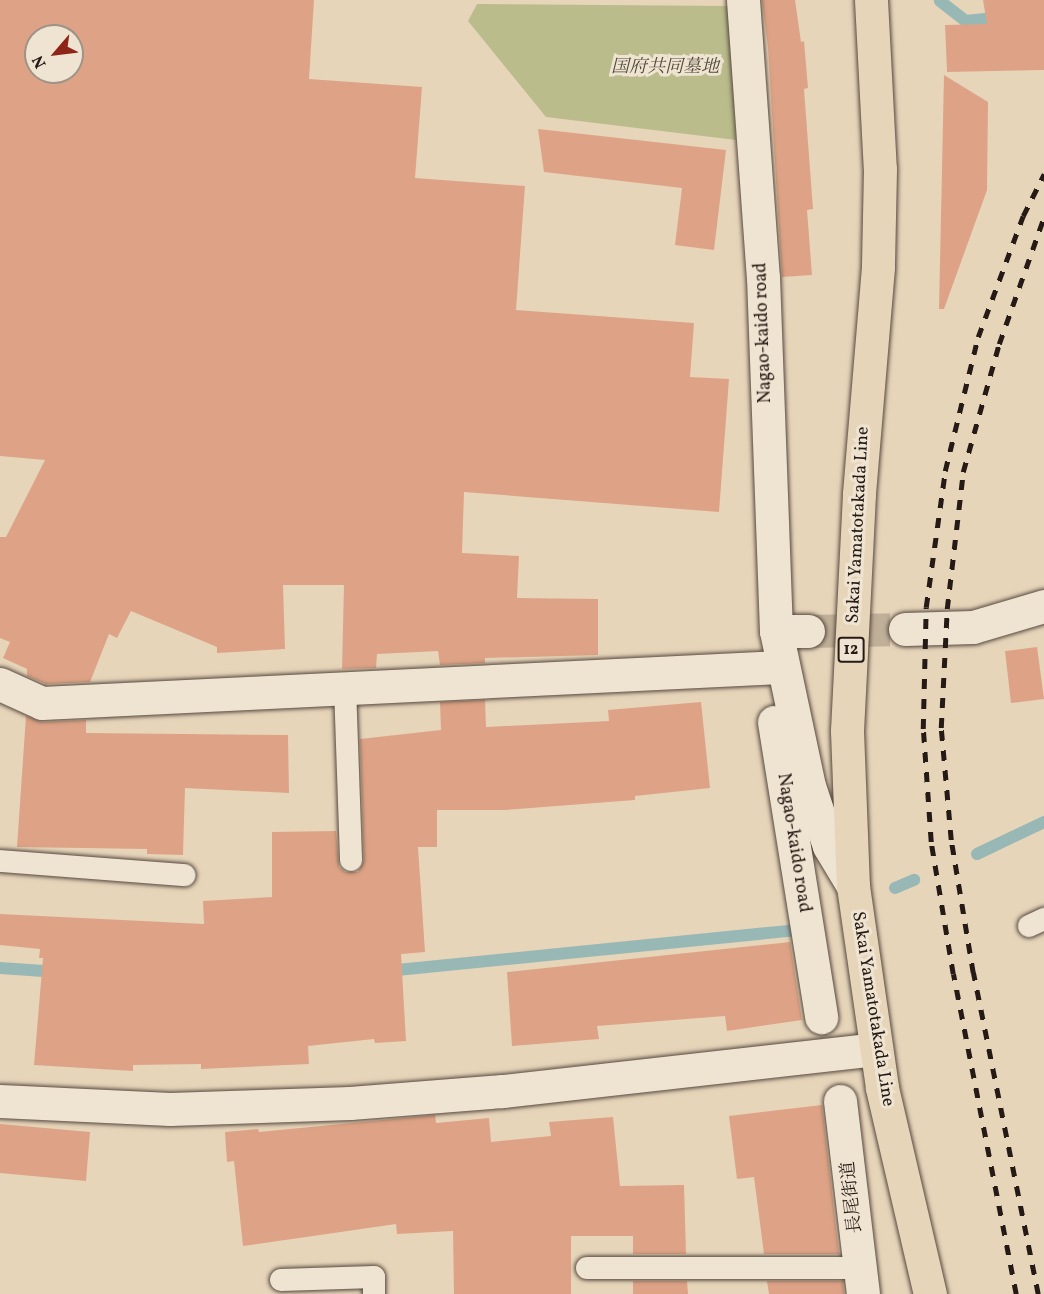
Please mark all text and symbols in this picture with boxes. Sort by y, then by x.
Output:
north arrow [24,24,84,84]
text: N [27,51,52,72]
park label: 国府共同墓地 [611,57,719,79]
street label: Nagao-kaido road [751,262,777,404]
street label: Sakai Yamatotakada Line [843,426,875,624]
road number: 12 [838,637,864,663]
street label: Nagao-kaido road [771,772,815,914]
street label: Sakai Yamatotakada Line [846,910,898,1108]
street label: 長尾街道 [838,1160,868,1234]

